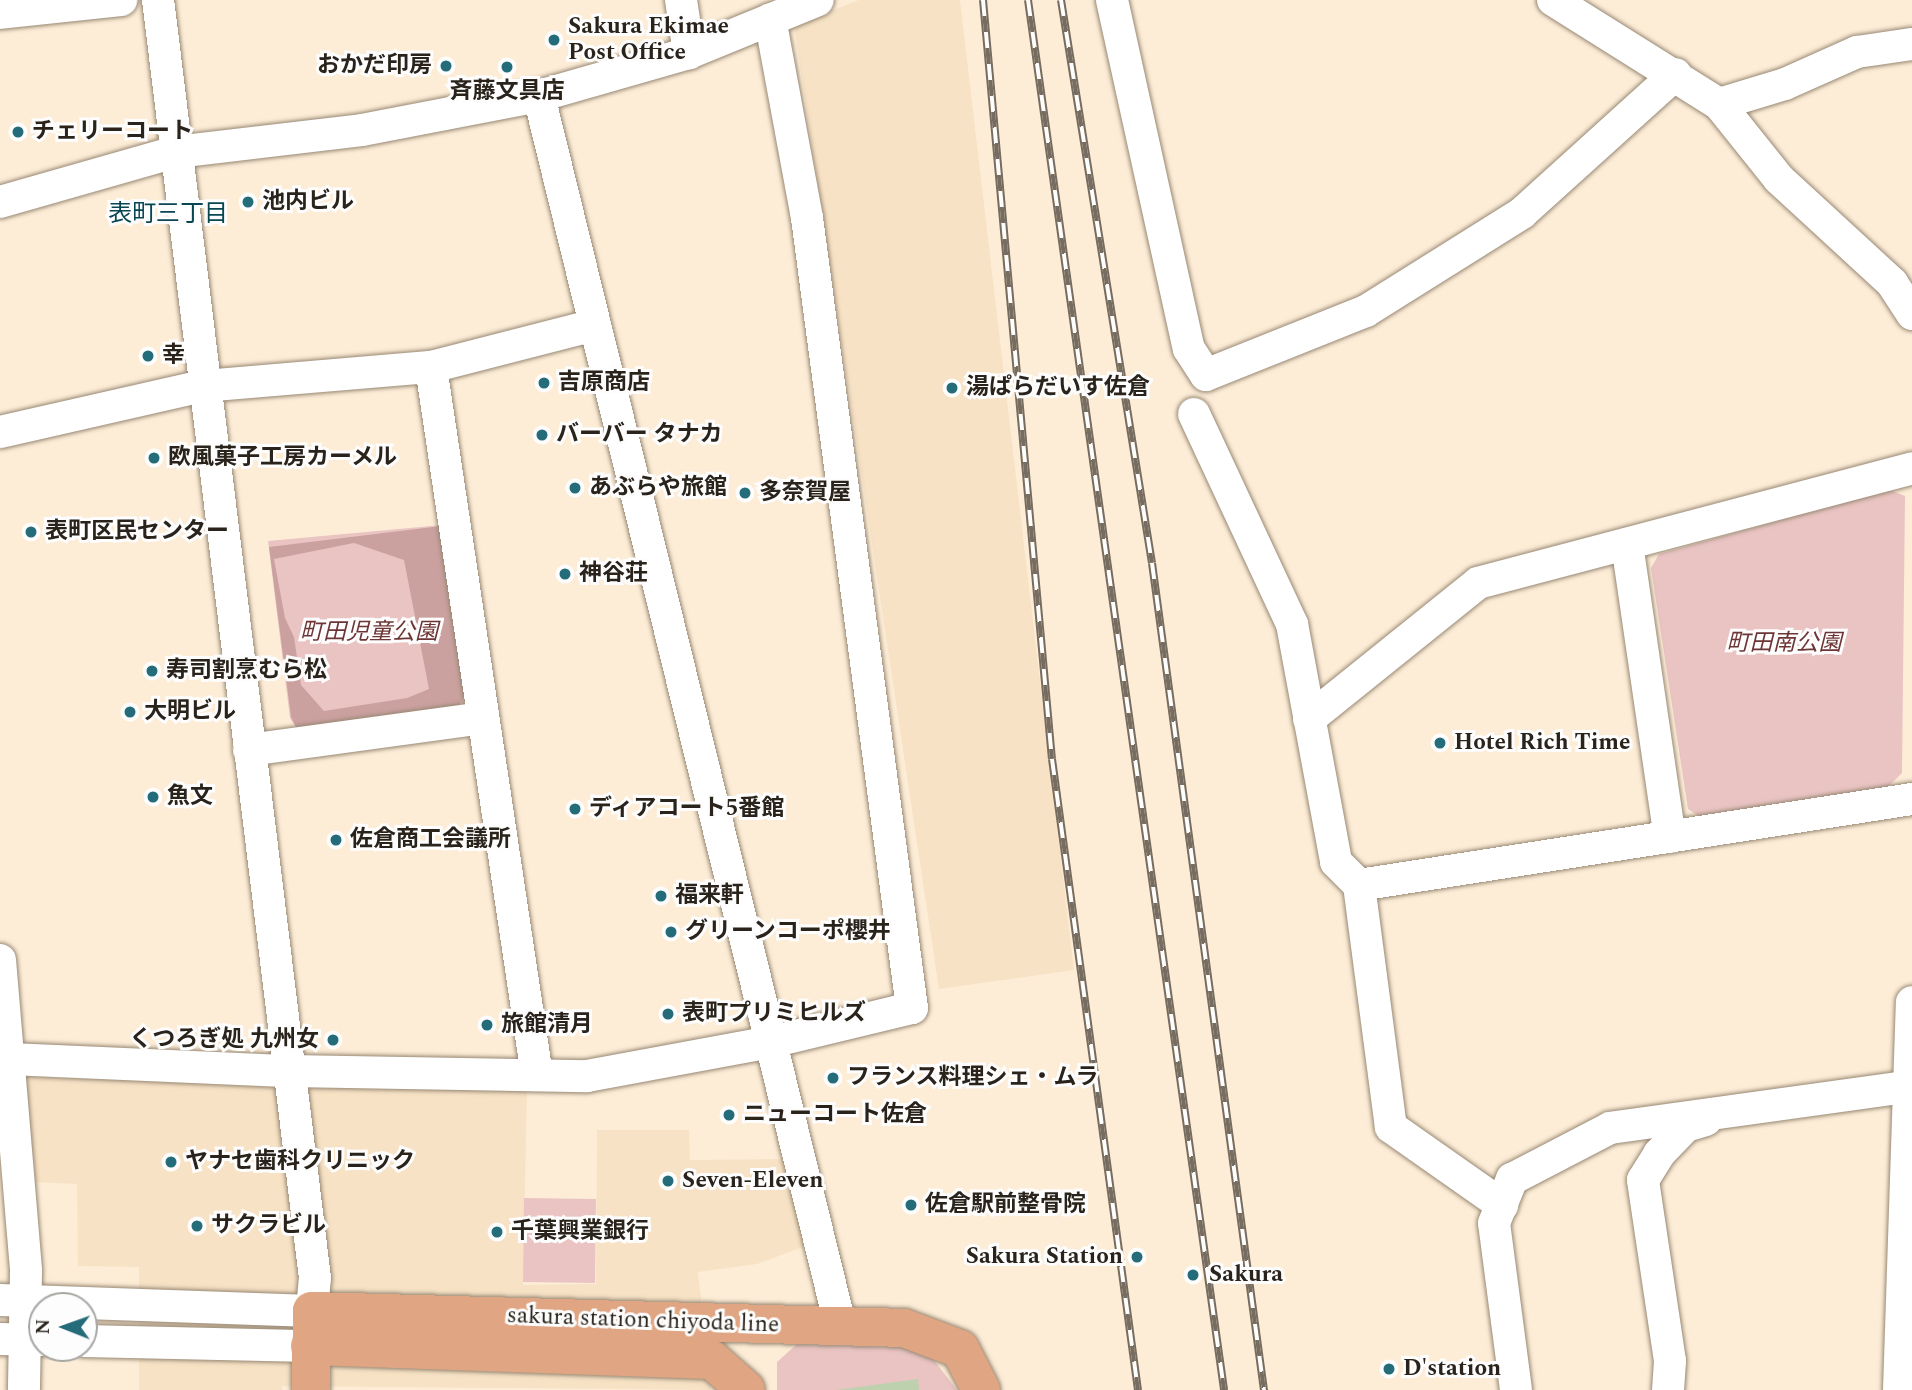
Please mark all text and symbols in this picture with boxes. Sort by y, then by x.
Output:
place label: Sakura Ekimae Post Office [568,13,729,67]
marker: Sakura Ekimae Post Office [546,32,562,48]
place label: おかだ印房 [317,52,432,80]
marker: おかだ印房 [438,58,454,74]
marker: 斉藤文具店 [499,59,515,75]
place label: 斉藤文具店 [450,78,564,106]
place label: チェリーコート [32,118,193,146]
marker: チェリーコート [10,124,26,140]
place label: 池内ビル [262,188,354,216]
marker: 池内ビル [240,194,256,210]
district label: 表町三丁目 [108,201,228,229]
place label: 幸 [162,342,185,370]
marker: 幸 [140,348,156,364]
place label: 吉原商店 [558,369,650,397]
place label: 湯ぱらだいす佐倉 [966,374,1150,402]
marker: 吉原商店 [536,375,552,391]
marker: 湯ぱらだいす佐倉 [944,380,960,396]
place label: バーバー タナカ [556,421,723,449]
marker: バーバー タナカ [534,427,550,443]
place label: 欧風菓子工房カーメル [168,444,398,472]
marker: 欧風菓子工房カーメル [146,450,162,466]
place label: あぶらや旅館 [589,474,727,502]
place label: 多奈賀屋 [759,479,851,507]
marker: あぶらや旅館 [567,480,583,496]
marker: 多奈賀屋 [737,485,753,501]
place label: 表町区民センター [45,518,229,546]
marker: 表町区民センター [23,524,39,540]
place label: 神谷荘 [579,560,648,588]
marker: 神谷荘 [557,566,573,582]
park label: 町田児童公園 [300,619,438,647]
park label: 町田南公園 [1727,630,1841,658]
place label: 寿司割烹むら松 [166,657,327,685]
marker: 寿司割烹むら松 [144,663,160,679]
place label: 大明ビル [144,698,236,726]
marker: 大明ビル [122,704,138,720]
place label: Hotel Rich Time [1454,729,1630,757]
marker: Hotel Rich Time [1432,735,1448,751]
place label: 魚文 [167,783,213,811]
marker: 魚文 [145,789,161,805]
place label: ディアコート5番館 [589,795,786,823]
marker: ディアコート5番館 [567,801,583,817]
place label: 佐倉商工会議所 [350,826,511,854]
marker: 佐倉商工会議所 [328,832,344,848]
place label: 福来軒 [675,882,744,910]
marker: 福来軒 [653,888,669,904]
place label: グリーンコーポ櫻井 [685,918,892,946]
marker: グリーンコーポ櫻井 [663,924,679,940]
place label: 表町プリミヒルズ [682,1000,866,1028]
marker: 表町プリミヒルズ [660,1006,676,1022]
place label: 旅館清月 [501,1011,593,1039]
marker: 旅館清月 [479,1017,495,1033]
place label: くつろぎ処 九州女 [129,1026,319,1054]
marker: くつろぎ処 九州女 [325,1032,341,1048]
place label: フランス料理シェ・ムラ [847,1064,1100,1092]
marker: フランス料理シェ・ムラ [825,1070,841,1086]
place label: ニューコート佐倉 [743,1101,927,1129]
marker: ニューコート佐倉 [721,1107,737,1123]
place label: ヤナセ歯科クリニック [185,1148,415,1176]
marker: ヤナセ歯科クリニック [163,1154,179,1170]
place label: Seven-Eleven [682,1167,823,1195]
marker: Seven-Eleven [660,1173,676,1189]
place label: 佐倉駅前整骨院 [925,1191,1086,1219]
marker: 佐倉駅前整骨院 [903,1197,919,1213]
place label: サクラビル [211,1212,326,1240]
marker: サクラビル [189,1218,205,1234]
place label: 千葉興業銀行 [511,1218,649,1246]
marker: 千葉興業銀行 [489,1224,505,1240]
place label: Sakura Station [966,1243,1123,1271]
marker: Sakura Station [1129,1249,1145,1265]
place label: Sakura [1209,1261,1283,1289]
marker: Sakura [1183,1265,1203,1285]
north arrow [28,1292,98,1362]
street label: sakura station chiyoda line [506,1302,780,1340]
text: N [29,1319,58,1335]
place label: D'station [1403,1355,1501,1383]
marker: D'station [1381,1361,1397,1377]

